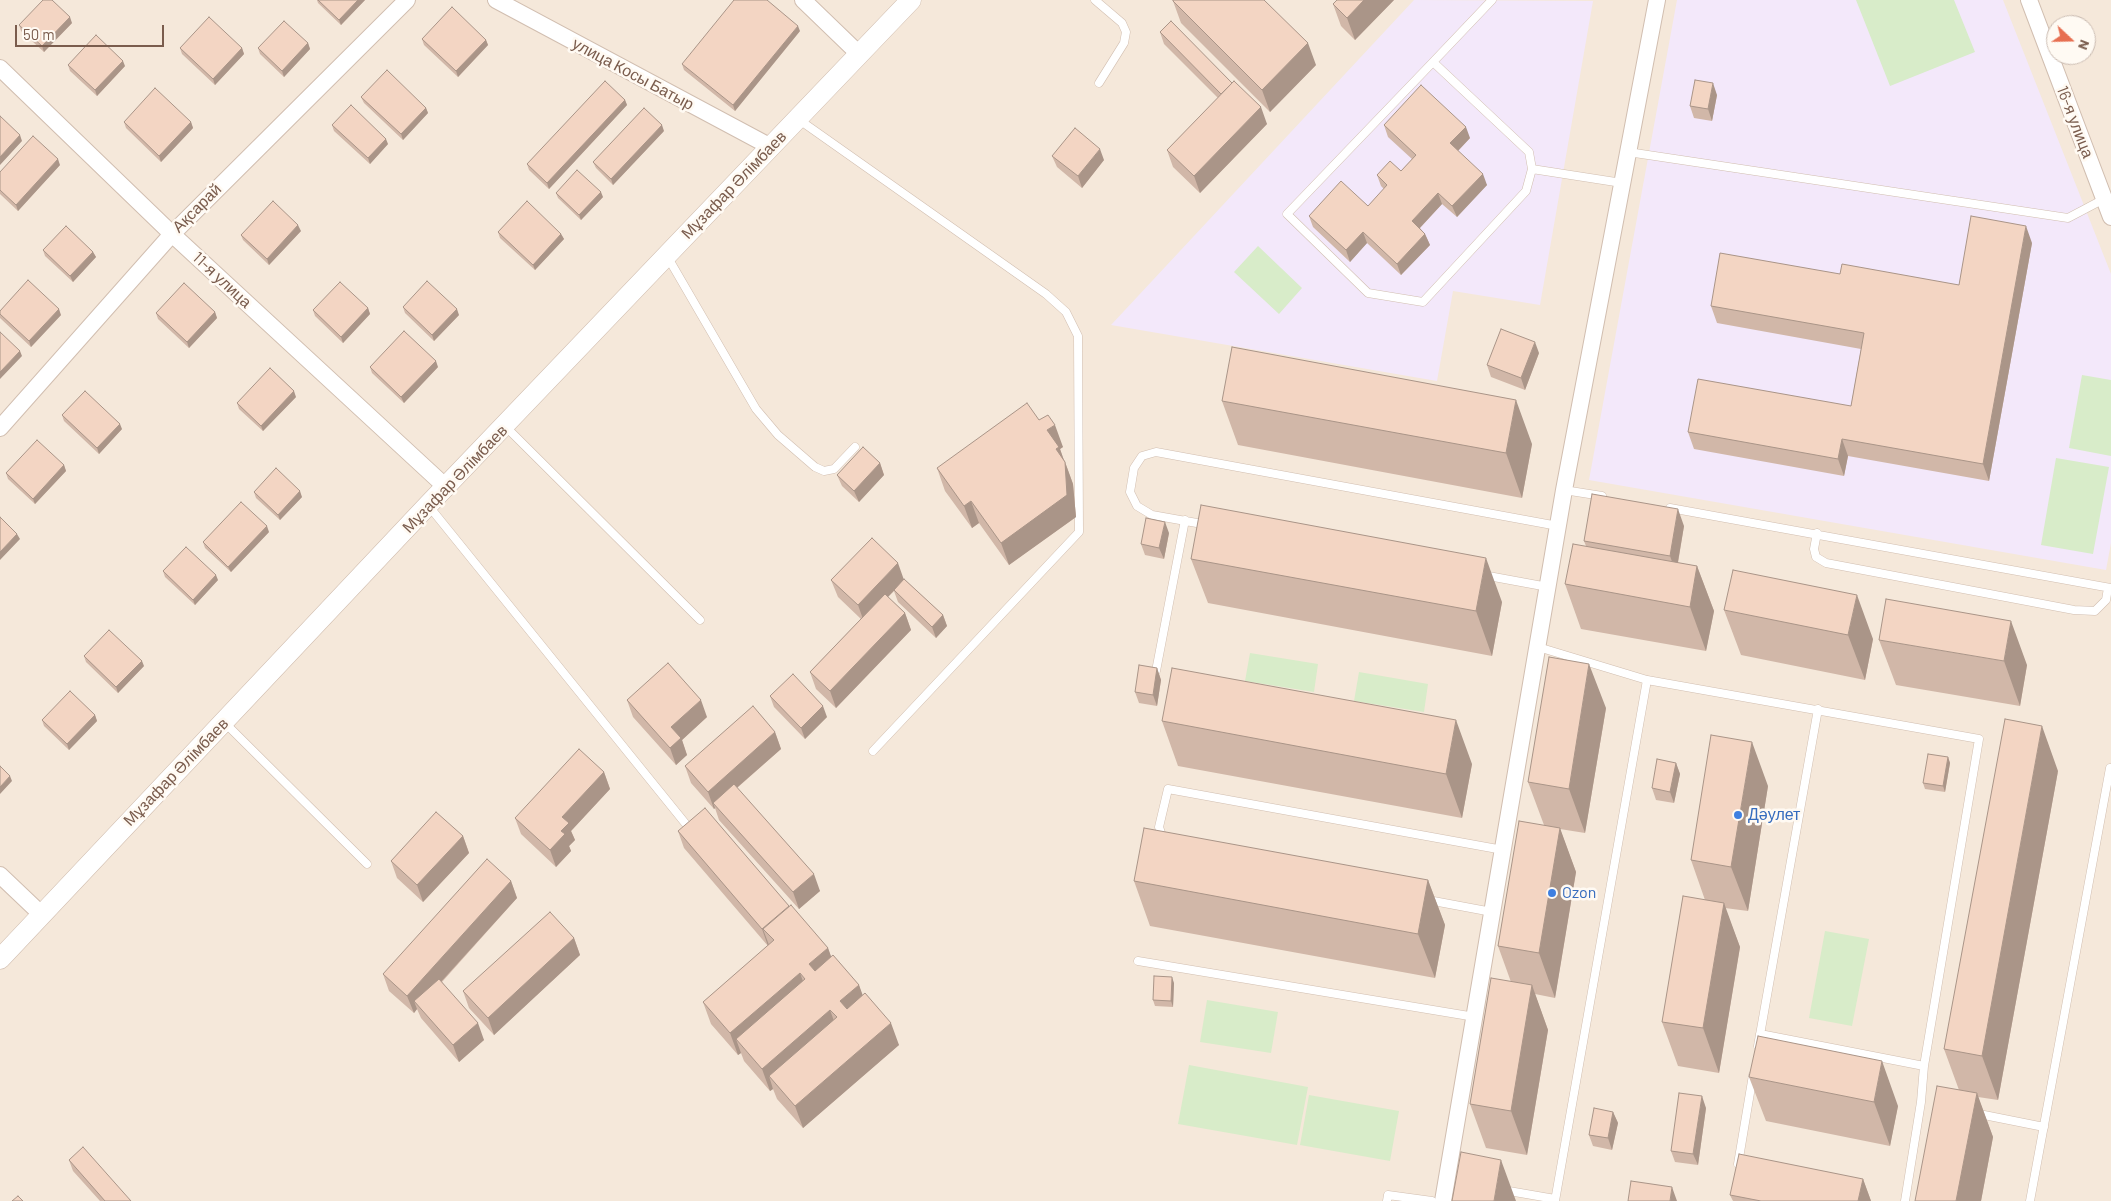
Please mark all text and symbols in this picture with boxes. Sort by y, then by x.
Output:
scale bar [18,15,166,47]
north arrow [2046,15,2096,65]
text: 50 m [23,25,55,43]
street label: улица Косы Батыр [569,34,697,114]
text: N [2075,38,2094,53]
street label: 16-я улица [2052,83,2098,161]
street label: Мұзафар Әлімбаев [678,127,790,243]
street label: Ақсарай [169,180,225,236]
street label: 11-я улица [189,248,255,312]
street label: Мұзафар Әлімбаев [399,421,511,537]
street label: Мұзафар Әлімбаев [120,714,232,830]
place label: Дәулет [1748,805,1800,825]
marker: Дәулет [1732,809,1744,821]
place label: Ozon [1562,883,1596,903]
marker: Ozon [1546,887,1558,899]

